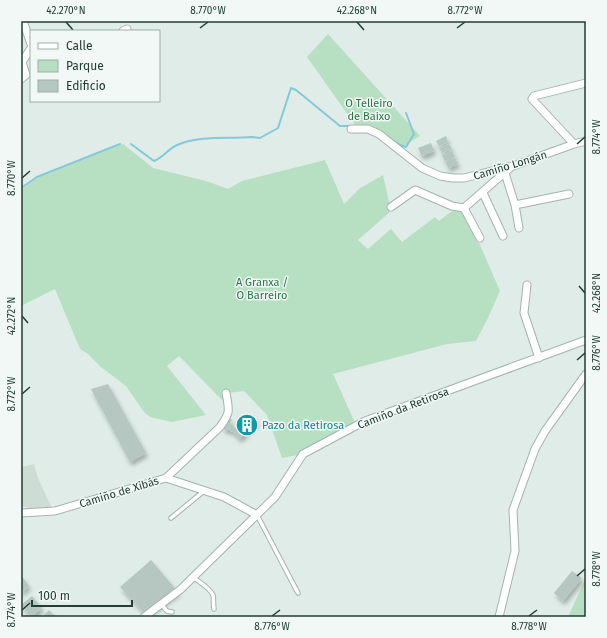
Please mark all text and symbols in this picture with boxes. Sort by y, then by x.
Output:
text: 42.270°N [46,5,86,17]
text: 8.770°W [190,5,227,17]
text: 42.268°N [337,5,377,17]
text: 8.772°W [447,5,483,17]
legend [30,30,160,102]
text: Calle [66,39,93,53]
text: Parque [66,59,104,73]
text: Edificio [66,79,106,93]
park label: O Telleiro de Baixo [345,97,393,123]
text: 8.774°W [591,119,603,155]
street label: Camiño Longán [472,148,549,183]
text: 8.770°W [6,159,18,196]
text: 42.268°N [591,273,603,313]
park label: A Granxa / O Barreiro [236,276,288,302]
text: 42.272°N [6,297,18,335]
text: 8.776°W [591,335,603,371]
text: 8.772°W [6,376,18,412]
street label: Camiño da Retirosa [356,385,451,432]
building icon: Pazo da Retirosa [234,412,260,438]
place label: Pazo da Retirosa [262,419,344,432]
street label: Camiño de Xibás [78,474,160,511]
text: 8.778°W [591,550,603,587]
scale bar [32,582,132,608]
text: 100 m [38,589,70,603]
text: 8.774°W [6,592,18,628]
text: 8.776°W [254,621,290,633]
text: 8.778°W [511,621,548,633]

